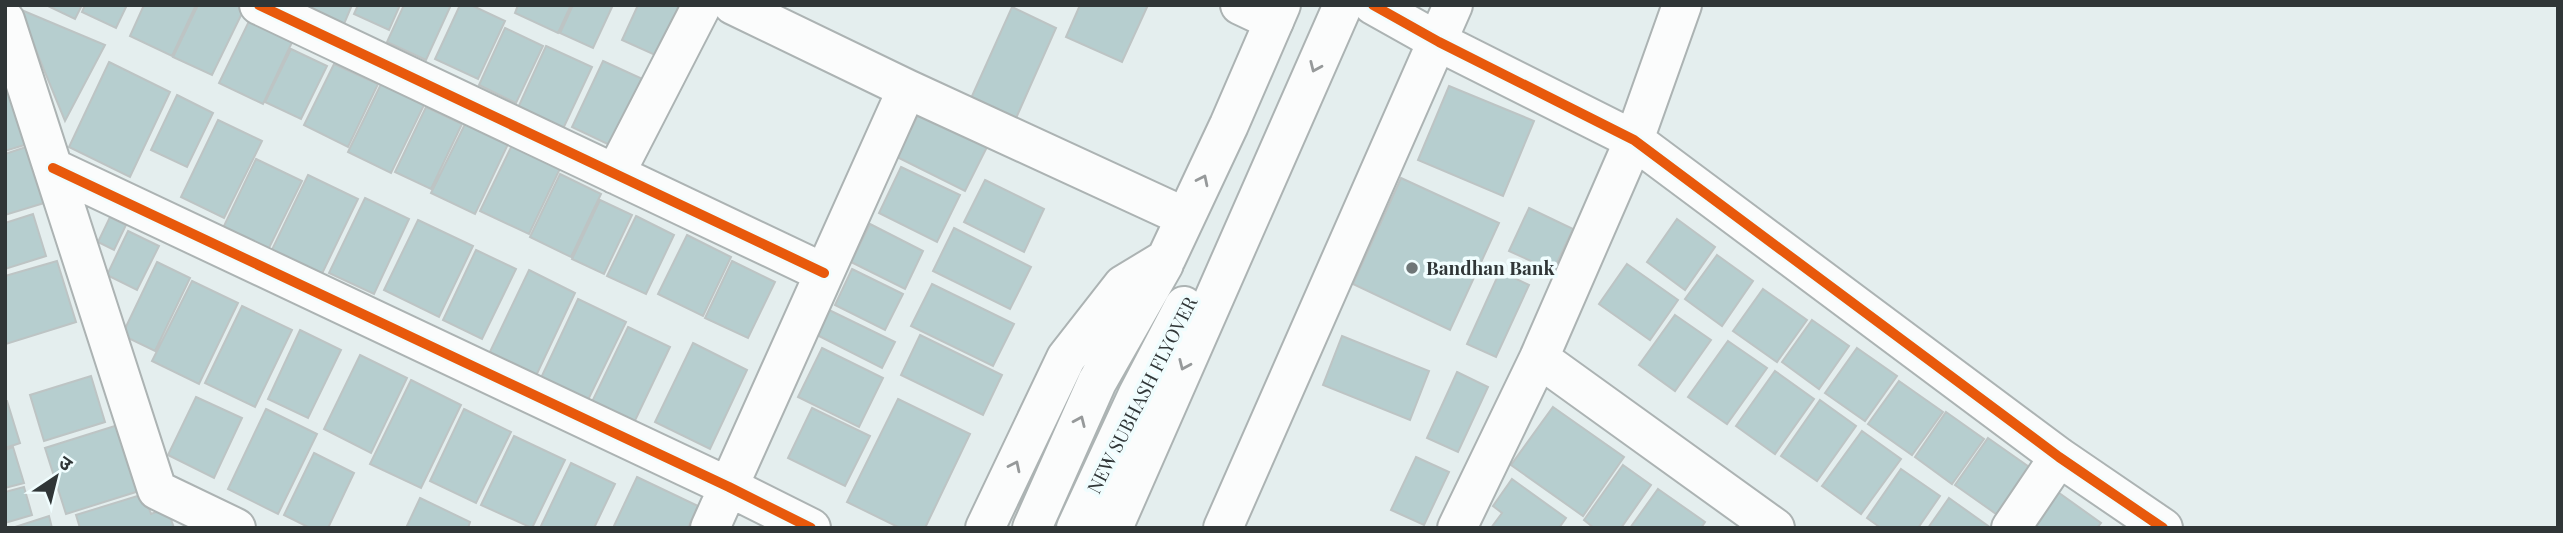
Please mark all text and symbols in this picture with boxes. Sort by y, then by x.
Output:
one-way arrow [1309,60,1323,73]
one-way arrow [1195,175,1209,187]
place label: Bandhan Bank [1426,254,1555,280]
marker: Bandhan Bank [1404,260,1420,276]
street label: NEW SUBHASH FLYOVER [1080,291,1202,498]
one-way arrow [1178,358,1192,371]
one-way arrow [1072,416,1086,428]
north arrow [21,442,91,512]
text: उ [54,448,79,477]
one-way arrow [1006,461,1020,473]

